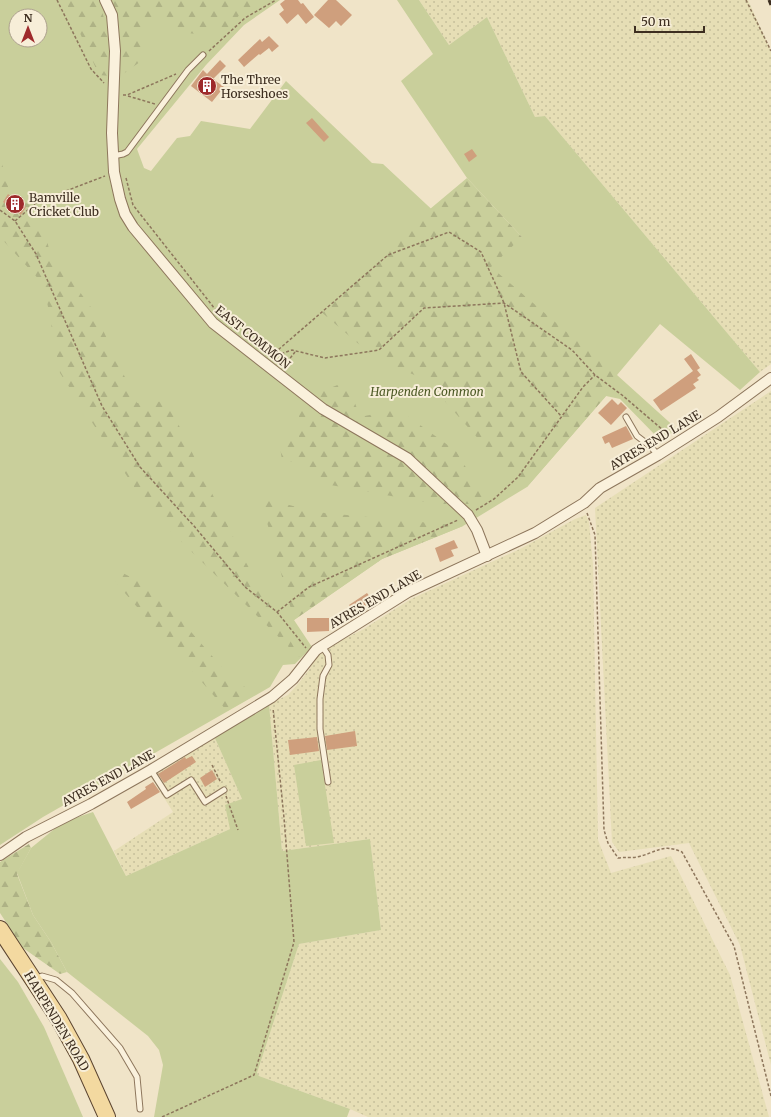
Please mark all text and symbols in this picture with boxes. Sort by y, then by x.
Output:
north arrow [8,8,48,48]
scale bar [635,8,704,34]
text: N [24,11,33,25]
text: 50 m [641,14,670,29]
place label: The Three Horseshoes [221,72,288,101]
building icon: The Three Horseshoes [196,75,218,97]
place label: Bamville Cricket Club [29,190,99,219]
building icon: Bamville Cricket Club [4,193,26,215]
street label: EAST COMMON [212,302,294,372]
park label: Harpenden Common [369,384,484,399]
street label: AYRES END LANE [606,407,704,474]
street label: AYRES END LANE [326,566,424,632]
street label: AYRES END LANE [58,746,157,810]
street label: HARPENDEN ROAD [21,968,93,1074]

